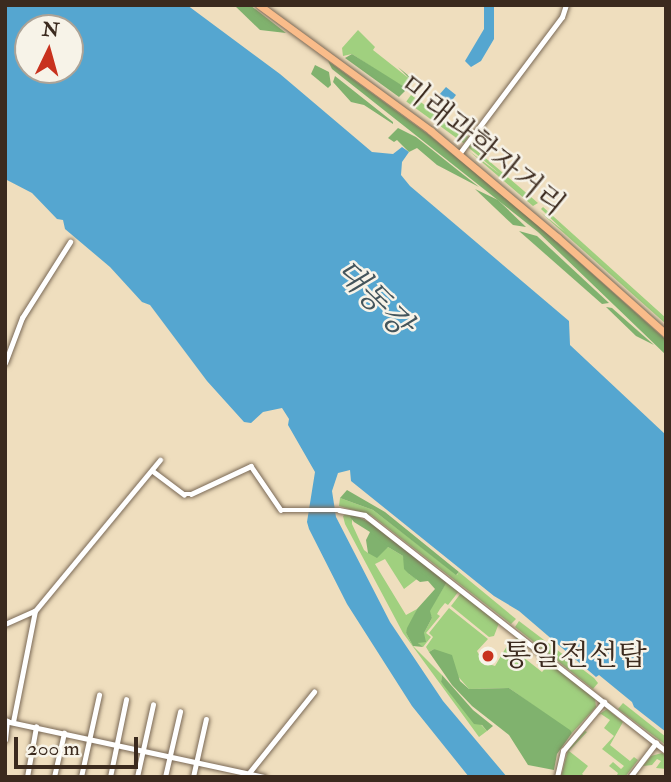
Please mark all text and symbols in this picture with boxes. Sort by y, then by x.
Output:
north arrow [14,14,84,84]
text: N [41,17,60,43]
street label: 미래과학자거리 [392,68,572,224]
water label: 대동강 [327,252,419,344]
place label: 통일전선탑 [502,638,647,674]
marker: 통일전선탑 [480,648,496,664]
scale bar [18,722,142,766]
text: 200 m [27,735,80,762]

